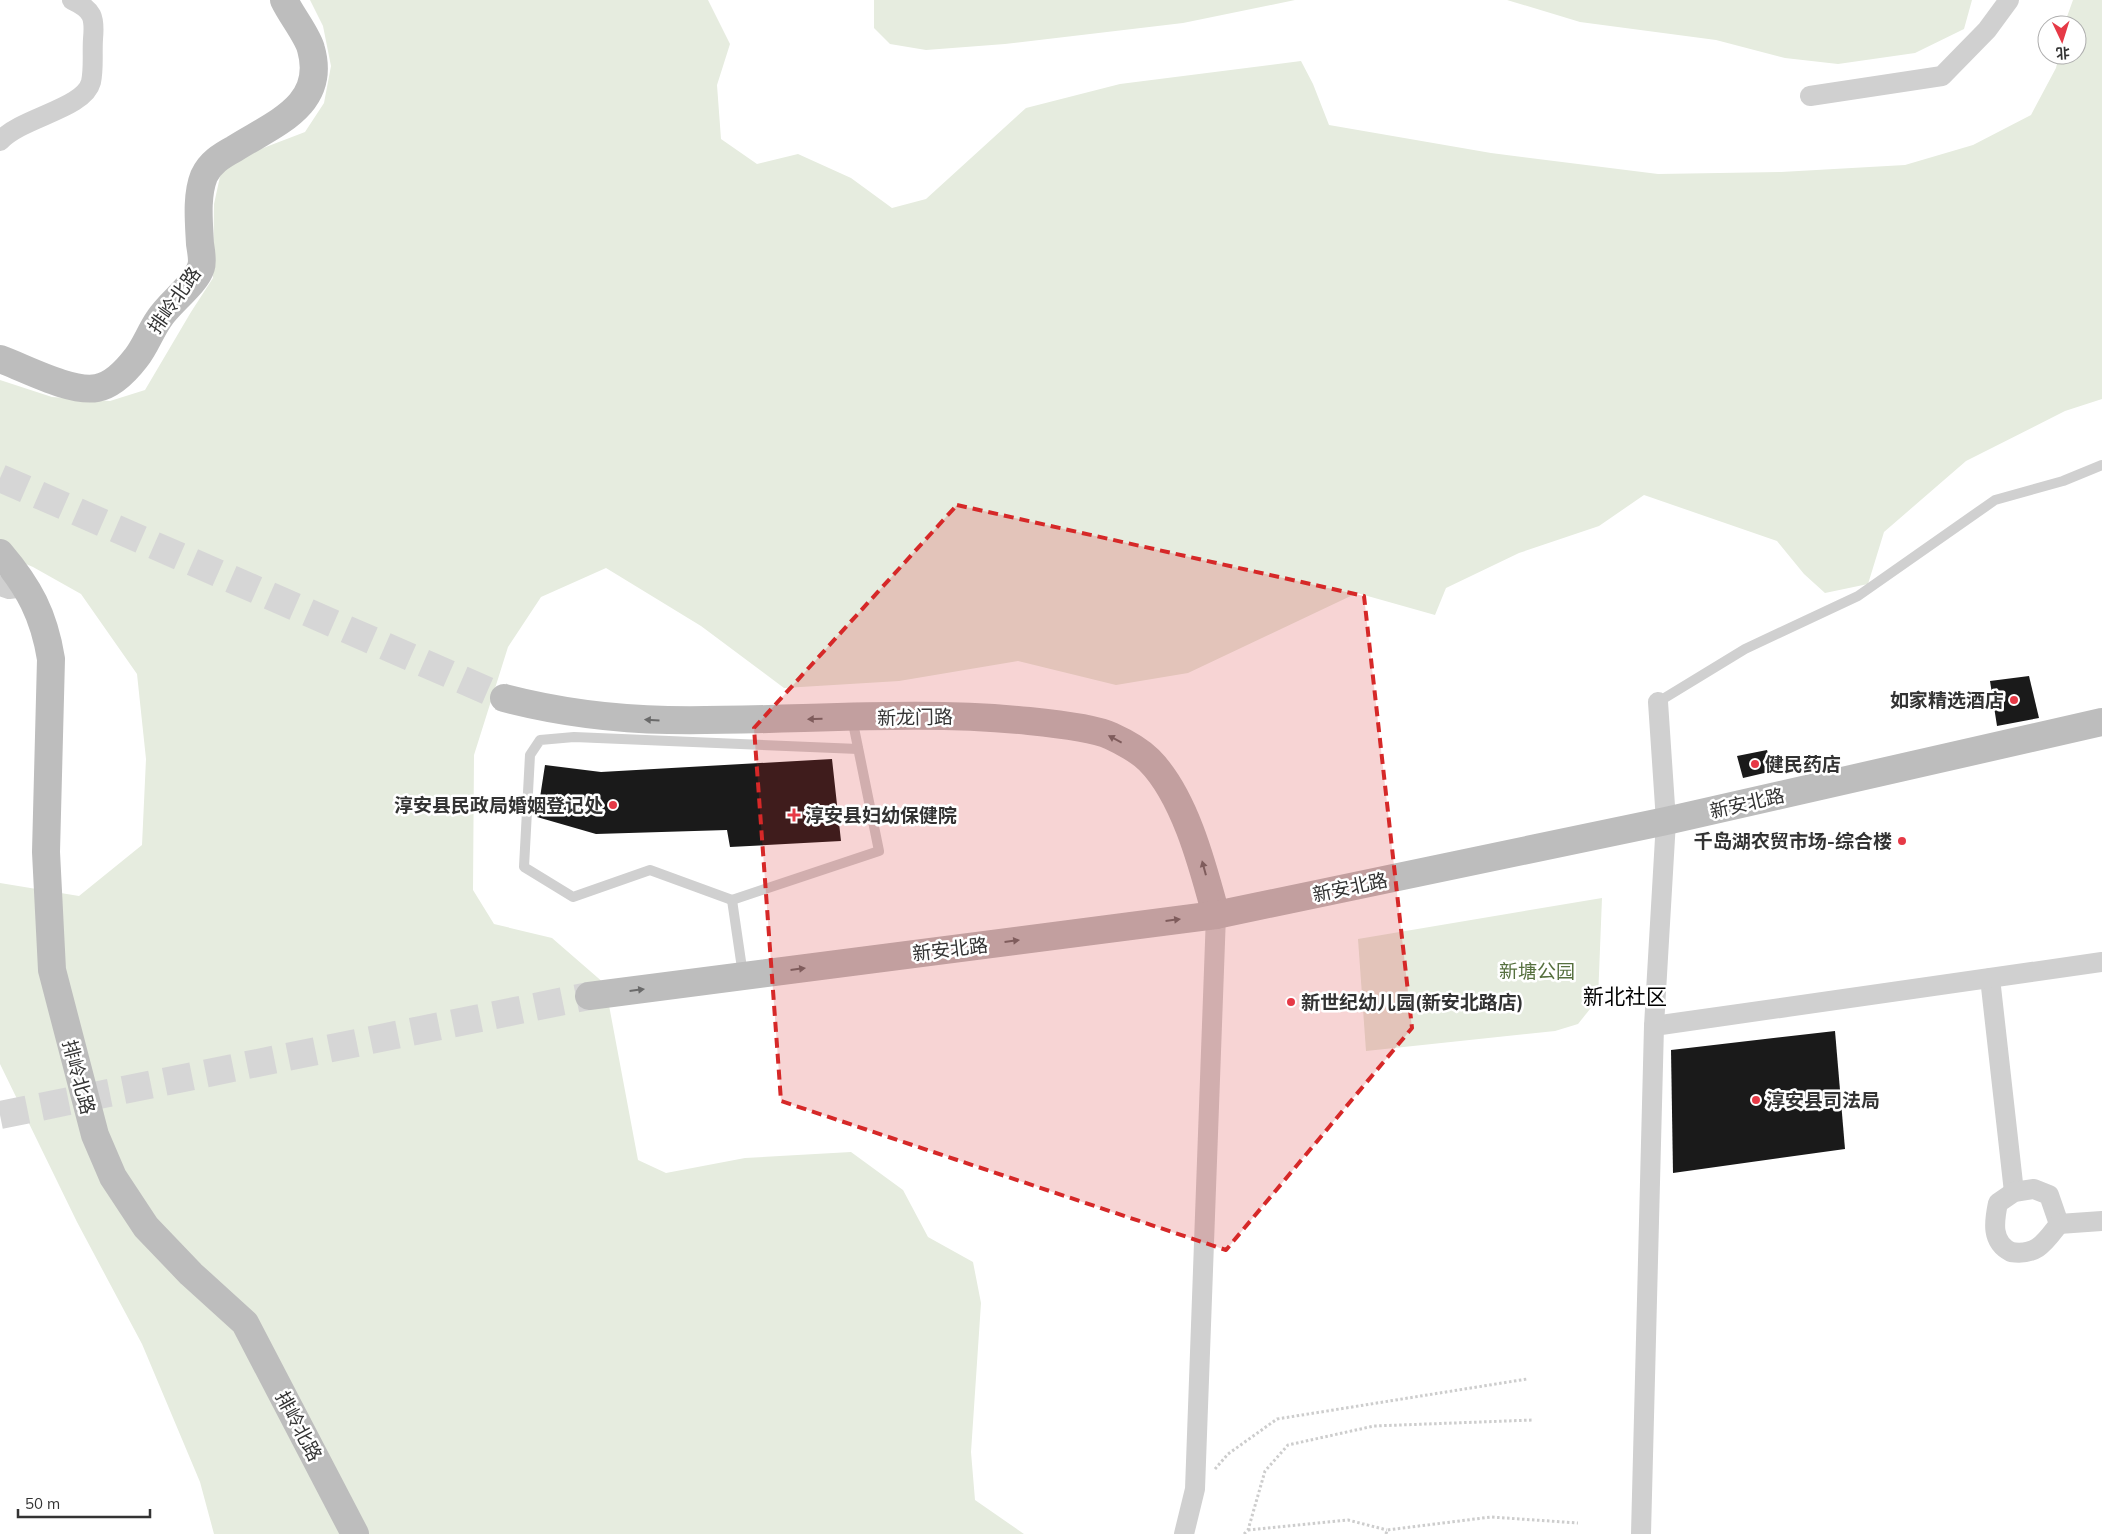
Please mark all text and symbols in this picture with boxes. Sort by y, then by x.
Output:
north arrow [2037,15,2087,65]
text: 北 [2055,44,2071,62]
street label: 排岭北路 [142,262,206,338]
place label: 如家精选酒店 [1890,688,2004,712]
marker: 如家精选酒店 [2008,694,2020,706]
street label: 新龙门路 [877,704,953,730]
one-way arrow [644,715,660,723]
one-way arrow [806,715,822,723]
one-way arrow [1107,735,1122,743]
place label: 健民药店 [1765,752,1841,776]
marker: 健民药店 [1749,758,1761,770]
street label: 新安北路 [1707,783,1787,823]
place label: 淳安县民政局婚姻登记处 [394,793,603,817]
marker: 淳安县民政局婚姻登记处 [607,799,619,811]
place label: 淳安县妇幼保健院 [805,803,957,827]
marker: 淳安县妇幼保健院 [787,808,801,822]
place label: 千岛湖农贸市场-综合楼 [1694,829,1892,853]
marker: 千岛湖农贸市场-综合楼 [1896,835,1908,847]
one-way arrow [1199,860,1207,875]
street label: 新安北路 [1310,867,1390,907]
one-way arrow [1165,916,1181,924]
street label: 新安北路 [911,932,989,966]
one-way arrow [1004,937,1020,945]
park label: 新塘公园 [1499,959,1575,983]
one-way arrow [791,965,807,973]
district label: 新北社区 [1583,983,1667,1009]
one-way arrow [630,986,646,994]
place label: 新世纪幼儿园(新安北路店) [1301,990,1524,1014]
marker: 新世纪幼儿园(新安北路店) [1285,996,1297,1008]
street label: 排岭北路 [58,1037,100,1117]
place label: 淳安县司法局 [1766,1088,1880,1112]
marker: 淳安县司法局 [1750,1094,1762,1106]
street label: 排岭北路 [271,1387,327,1465]
scale bar [18,1486,150,1518]
text: 50 m [25,1494,60,1513]

